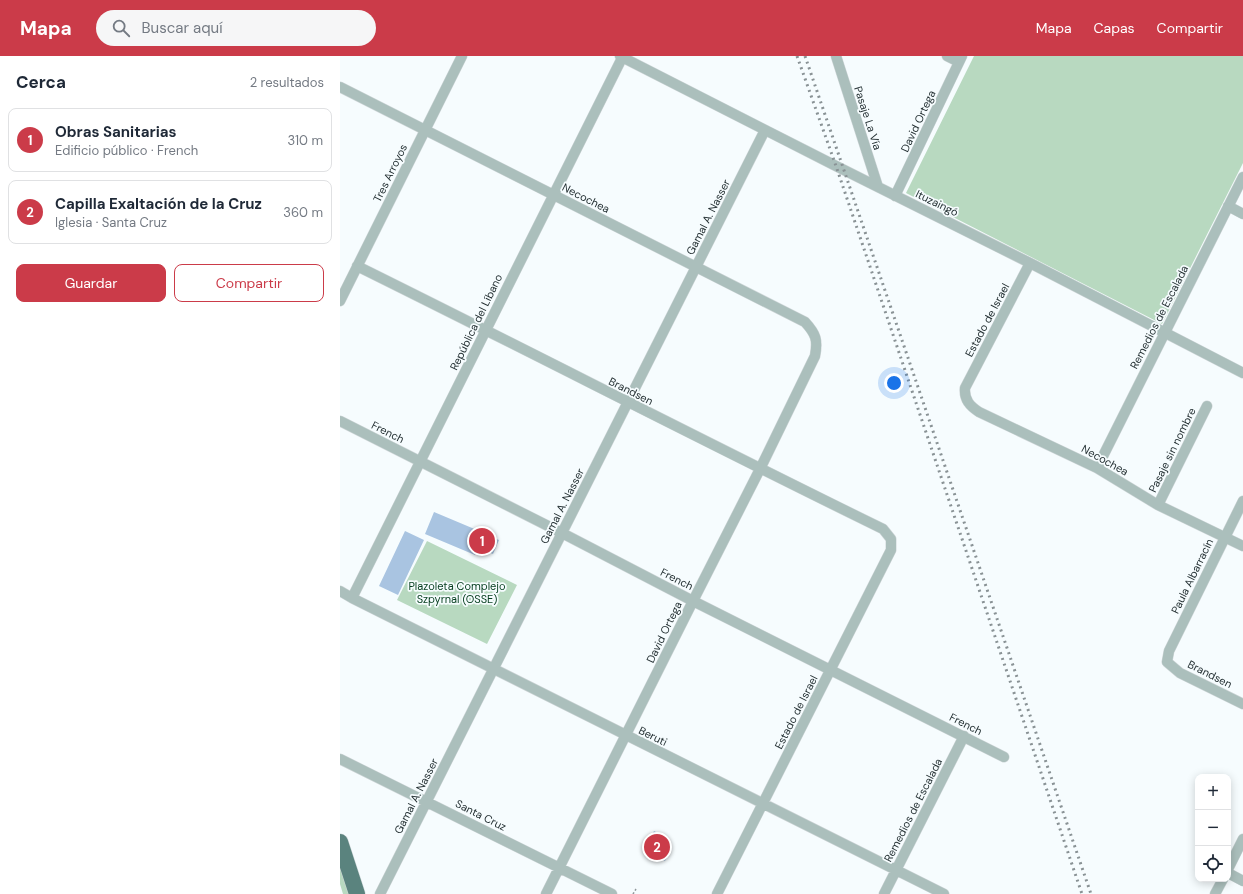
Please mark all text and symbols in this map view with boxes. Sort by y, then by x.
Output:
search box [96,10,376,46]
text: Mapa [20,16,72,41]
icon: search [110,17,132,39]
text: Buscar aquí [142,18,223,38]
text: Mapa [1036,19,1072,37]
text: Capas [1094,19,1135,37]
text: Compartir [1157,19,1223,37]
text: Cerca [16,71,66,93]
text: 2 resultados [250,74,324,91]
street label: Pasaje La Vía [851,84,885,152]
street label: David Ortega [898,88,938,154]
text: Obras Sanitarias [55,122,177,142]
text: 1 [28,132,32,149]
text: 310 m [288,132,323,149]
text: Edificio público · French [55,142,198,159]
street label: Tres Arroyos [370,142,410,204]
street label: Gamal A. Nasser [683,177,733,257]
street label: Necochea [560,180,612,216]
street label: Ituzaingó [913,187,961,219]
text: Capilla Exaltación de la Cruz [55,194,262,214]
text: 2 [26,204,34,221]
text: 360 m [283,204,323,221]
text: Iglesia · Santa Cruz [55,214,167,231]
street label: Remedios de Escalada [1127,263,1191,371]
button: Guardar [16,264,166,302]
button: Compartir [174,264,324,302]
street label: República del Líbano [447,272,505,372]
street label: Estado de Israel [962,281,1012,359]
your location [884,373,904,393]
street label: Brandsen [606,374,656,408]
street label: Pasaje sin nombre [1145,405,1199,495]
street label: French [369,418,407,446]
street label: Necochea [1079,441,1131,479]
street label: Gamal A. Nasser [537,466,587,546]
pin: 1 [469,526,495,556]
street label: Paula Albarracín [1168,536,1216,616]
street label: French [658,565,696,593]
park label: Plazoleta Complejo Szpyrnal (OSSE) [408,579,506,606]
street label: David Ortega [643,599,685,665]
street label: Brandsen [1185,657,1235,691]
street label: Estado de Israel [771,673,821,751]
street label: French [947,710,985,738]
street label: Beruti [636,723,670,749]
street label: Gamal A. Nasser [391,756,441,836]
street label: Remedios de Escalada [881,756,945,864]
map controls [1195,774,1231,882]
button: + [1195,774,1231,810]
street label: Santa Cruz [453,796,509,834]
button: − [1195,810,1231,846]
pin: 2 [644,832,670,862]
button: locate [1195,846,1231,882]

